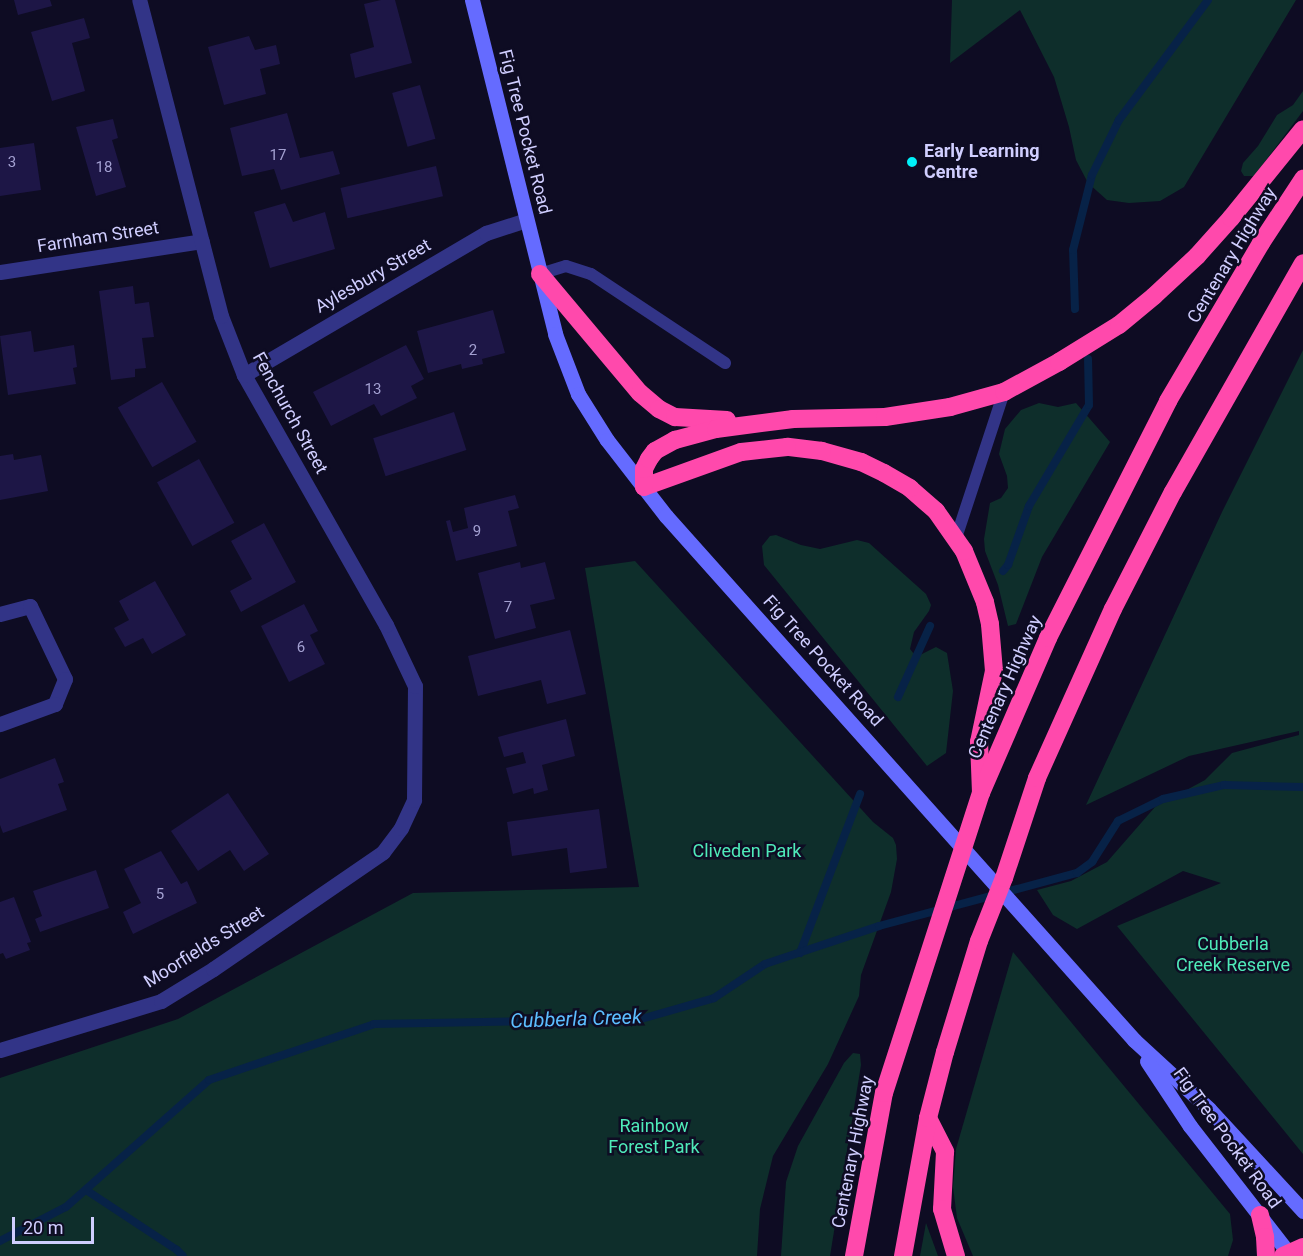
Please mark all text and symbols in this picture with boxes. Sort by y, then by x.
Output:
street label: Fig Tree Pocket Road [494,47,556,217]
place label: Early Learning Centre [924,141,1040,184]
house number: 17 [270,147,286,165]
house number: 3 [8,154,16,172]
marker: Early Learning Centre [905,155,919,169]
house number: 18 [96,159,112,177]
street label: Centenary Highway [1183,183,1281,327]
street label: Farnham Street [36,217,160,257]
street label: Aylesbury Street [311,234,435,318]
house number: 2 [469,342,477,360]
street label: Fenchurch Street [248,348,332,478]
house number: 13 [365,381,381,399]
house number: 9 [473,523,481,541]
street label: Fig Tree Pocket Road [758,591,888,731]
house number: 7 [504,599,512,617]
street label: Centenary Highway [964,612,1046,762]
house number: 6 [297,639,305,657]
park label: Cliveden Park [693,840,801,862]
house number: 5 [156,886,164,904]
street label: Moorfields Street [140,901,268,993]
park label: Cubberla Creek Reserve [1176,934,1290,976]
water label: Cubberla Creek [510,1005,642,1033]
street label: Fig Tree Pocket Road [1168,1063,1286,1213]
street label: Centenary Highway [828,1074,878,1230]
park label: Rainbow Forest Park [608,1116,700,1158]
scale bar [15,1205,98,1243]
text: 20 m [23,1217,63,1238]

